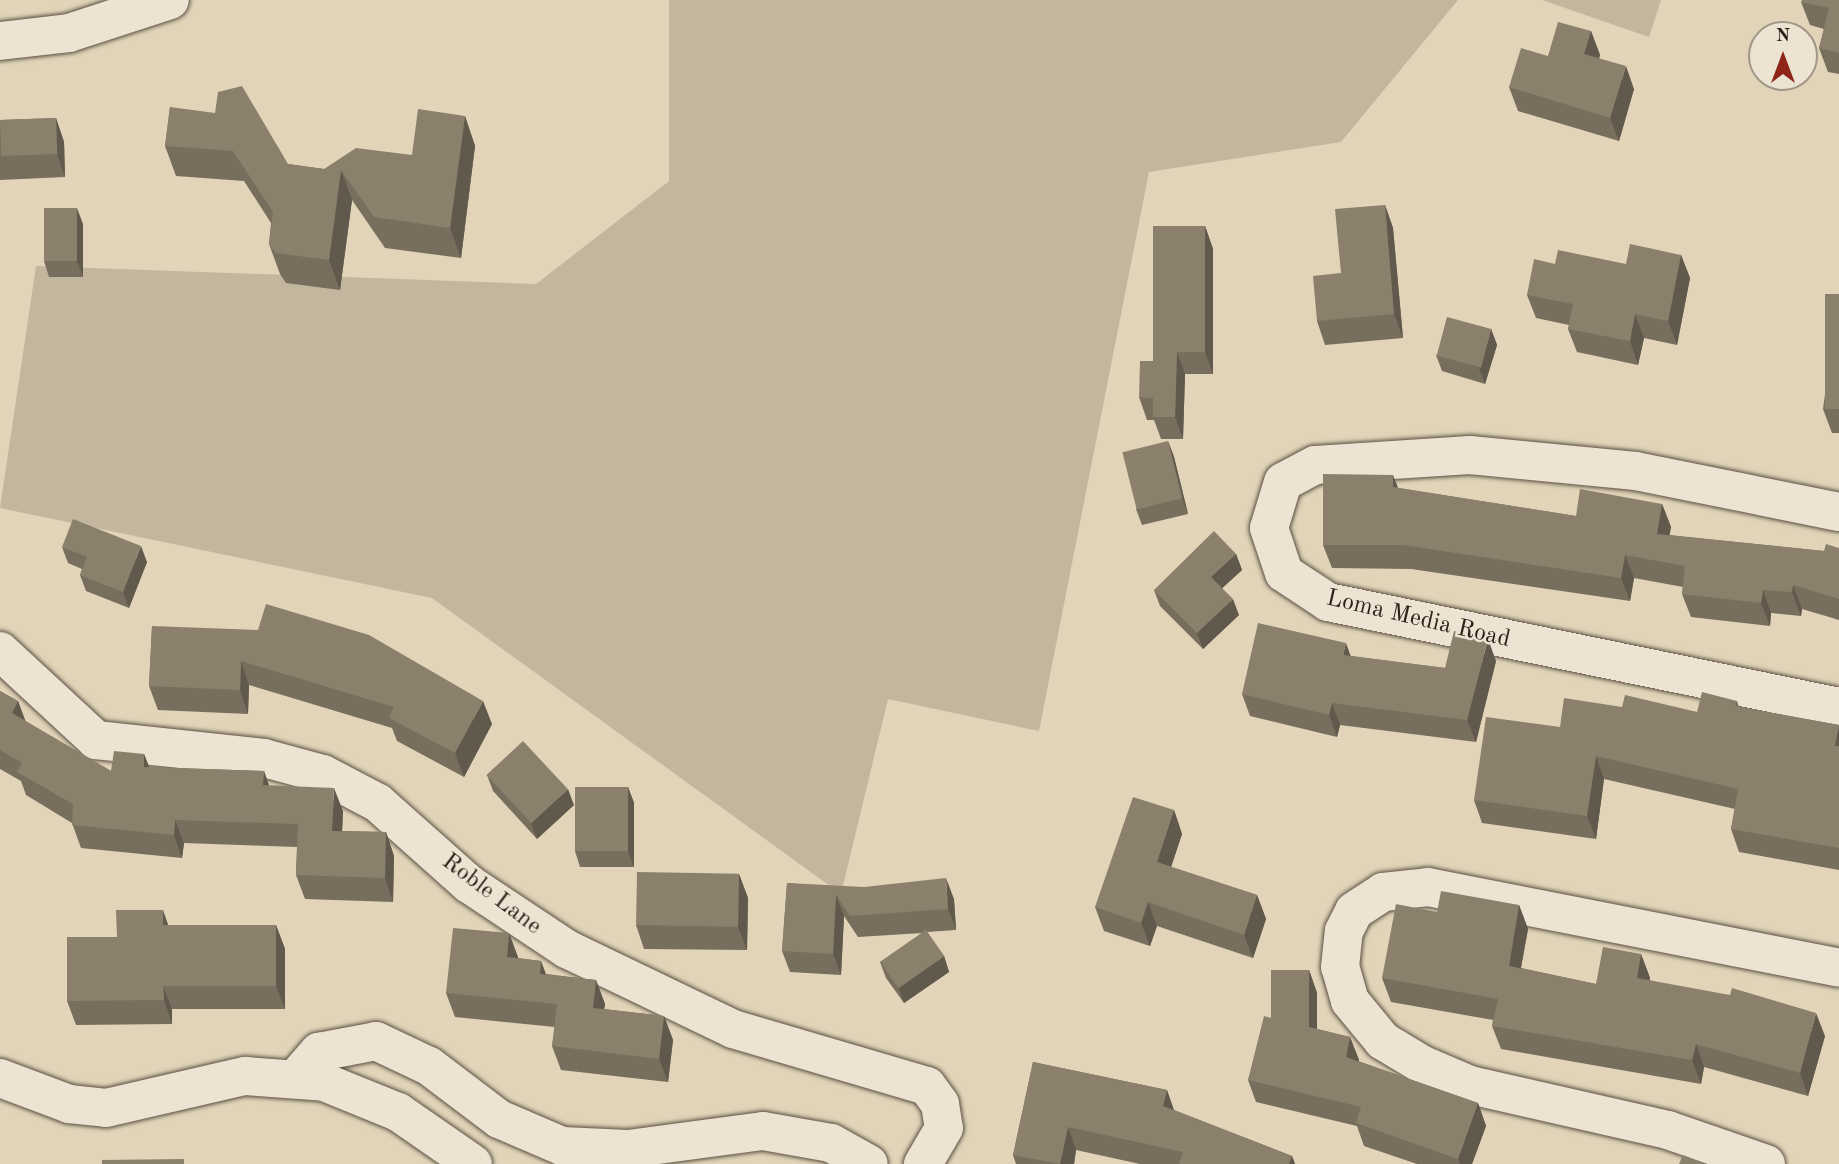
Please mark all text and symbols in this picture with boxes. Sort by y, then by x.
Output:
north arrow [1748,21,1818,91]
text: N [1776,27,1790,46]
street label: Loma Media Road [1323,585,1513,655]
street label: Roble Lane [435,848,547,942]

